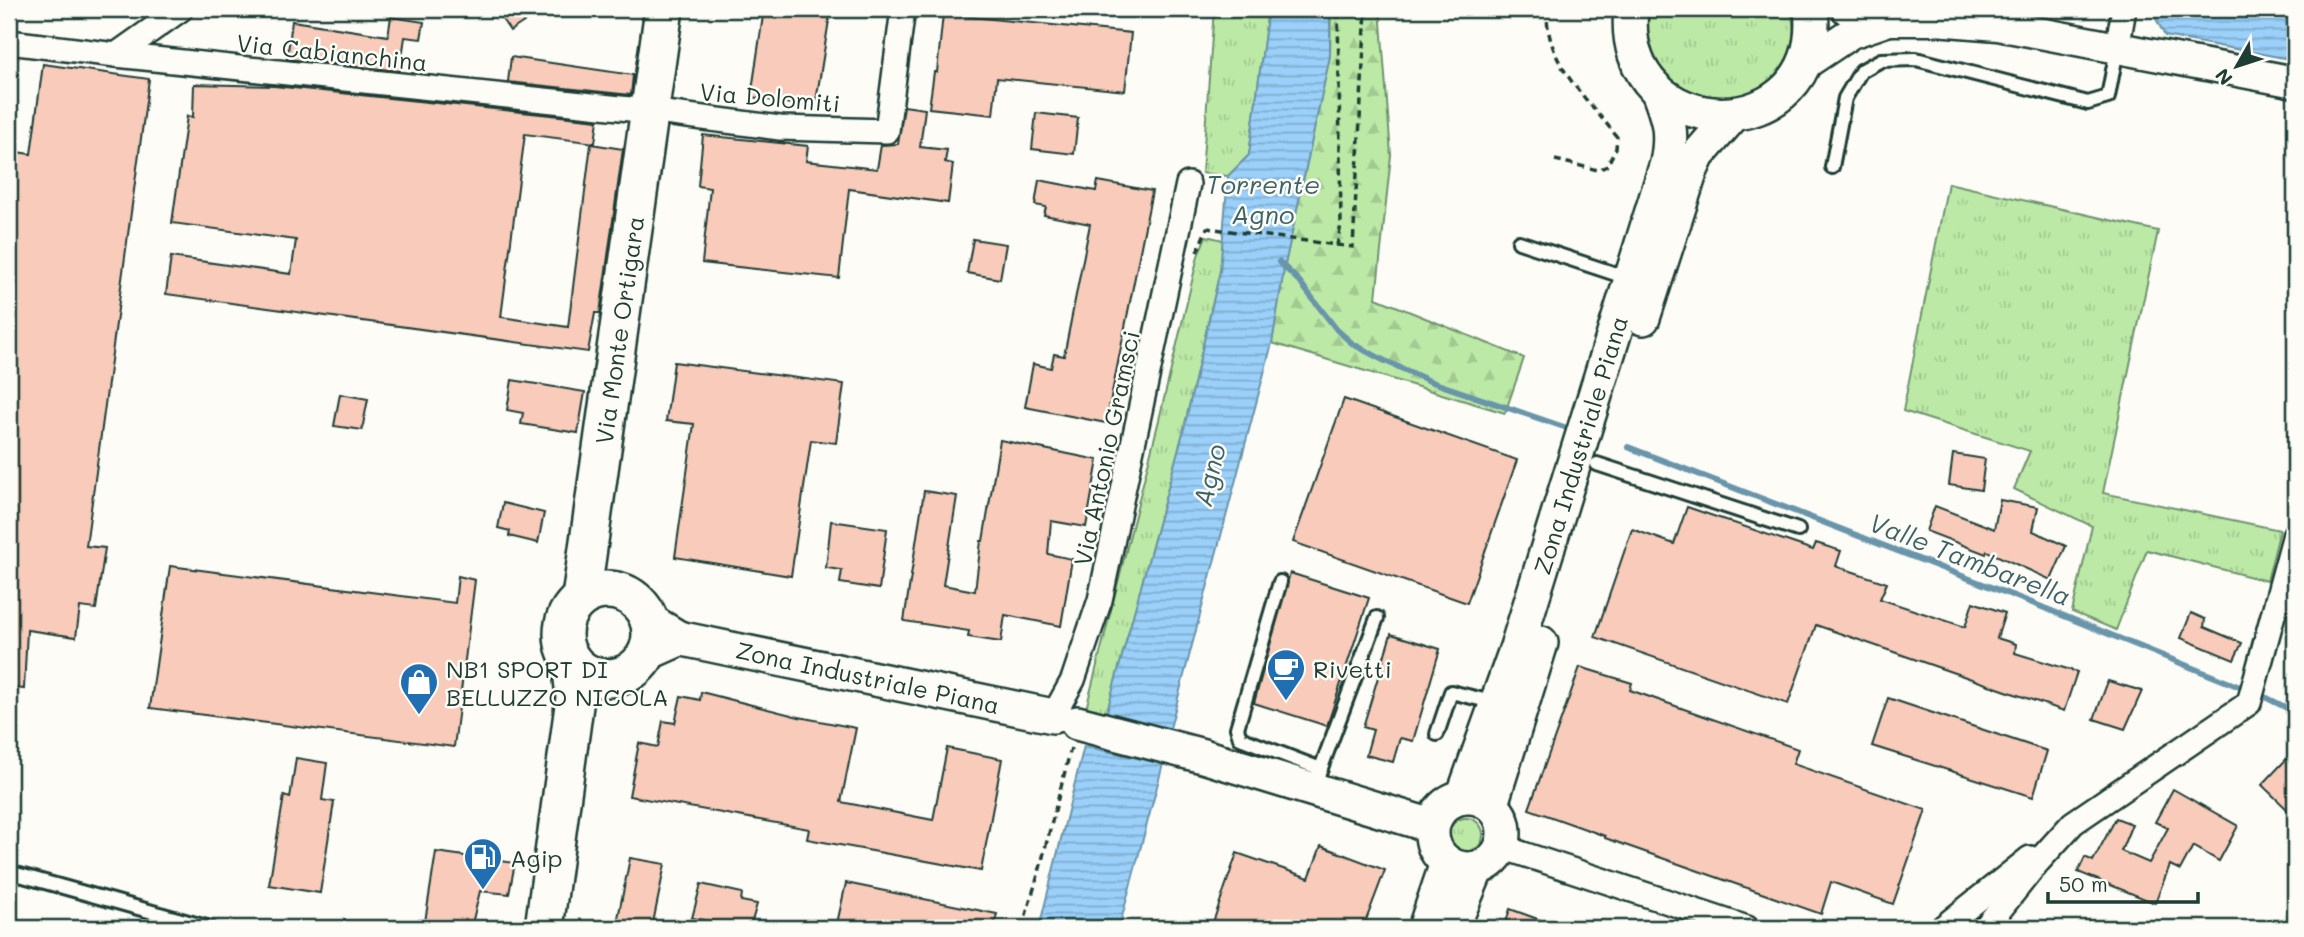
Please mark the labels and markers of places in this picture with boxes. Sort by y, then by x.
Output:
cafe icon: Rivetti [1265,647,1307,702]
place label: NB1 SPORT DI BELLUZZO NICOLA [446,653,669,712]
place label: Rivetti [1313,653,1392,684]
shop icon: NB1 SPORT DI BELLUZZO NICOLA [398,661,440,716]
fuel station icon: Agip [462,836,504,891]
place label: Agip [510,842,563,873]

